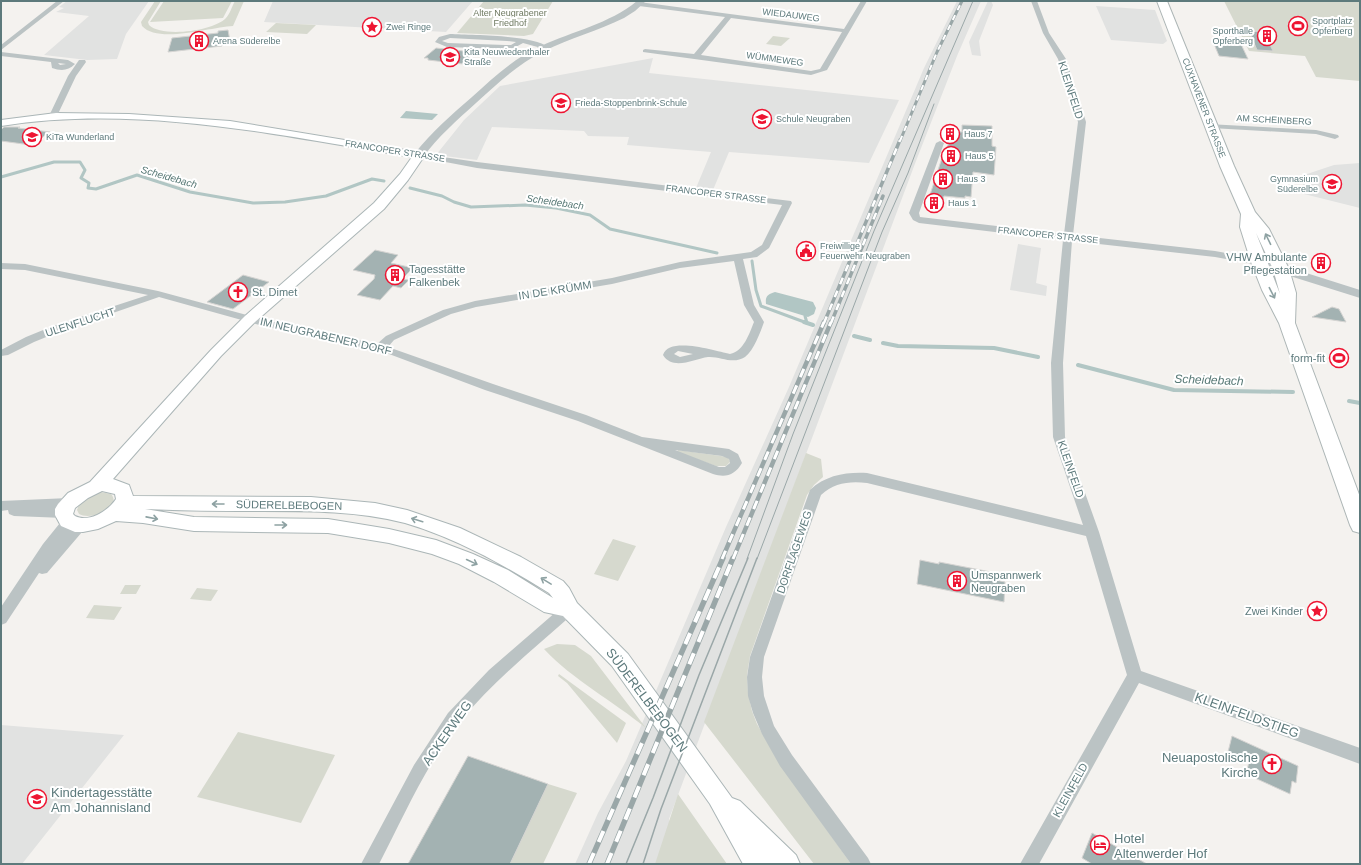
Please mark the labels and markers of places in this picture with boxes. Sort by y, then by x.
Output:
sports icon: Sportplatz Opferberg [1287,15,1309,37]
place icon: Zwei Ringe [361,16,383,38]
place label: Sportplatz Opferberg [1312,16,1353,36]
place label: Zwei Ringe [386,22,431,32]
building icon: Sporthalle Opferberg [1256,25,1278,47]
place label: Sporthalle Opferberg [1212,26,1253,46]
building icon: Arena Süderelbe [188,30,210,52]
place label: Arena Süderelbe [213,36,281,46]
school or university icon: Kita Neuwiedenthaler Straße [439,46,461,68]
place label: Kita Neuwiedenthaler Straße [464,47,550,67]
school or university icon: Frieda-Stoppenbrink-Schule [550,92,572,114]
place label: Frieda-Stoppenbrink-Schule [575,98,687,108]
school or university icon: Schule Neugraben [751,108,773,130]
place label: Schule Neugraben [776,114,851,124]
building icon: Haus 7 [939,123,961,145]
school or university icon: KiTa Wunderland [21,126,43,148]
place label: Haus 7 [964,129,993,139]
place label: KiTa Wunderland [46,132,114,142]
building icon: Haus 5 [940,145,962,167]
place label: Haus 5 [965,151,994,161]
building icon: Haus 3 [932,168,954,190]
school or university icon: Gymnasium Süderelbe [1321,173,1343,195]
place label: Haus 3 [957,174,986,184]
place label: Gymnasium Süderelbe [1270,174,1318,194]
building icon: Haus 1 [923,192,945,214]
place label: Haus 1 [948,198,977,208]
public building icon: Freiwillige Feuerwehr Neugraben [795,240,817,262]
place label: Freiwillige Feuerwehr Neugraben [820,241,910,261]
place label: VHW Ambulante Pflegestation [1226,251,1307,276]
building icon: VHW Ambulante Pflegestation [1310,252,1332,274]
place label: Tagesstätte Falkenbek [409,263,465,288]
building icon: Tagesstätte Falkenbek [384,264,406,286]
church icon: St. Dimet [227,281,249,303]
place label: St. Dimet [252,286,297,298]
sports icon: form-fit [1328,347,1350,369]
place label: form-fit [1291,352,1325,364]
place label: Umspannwerk Neugraben [971,569,1042,594]
building icon: Umspannwerk Neugraben [946,570,968,592]
place icon: Zwei Kinder [1306,600,1328,622]
place label: Zwei Kinder [1245,605,1303,617]
place label: Neuapostolische Kirche [1162,750,1258,780]
church icon: Neuapostolische Kirche [1261,753,1283,775]
place label: Kindertagesstätte Am Johannisland [51,785,152,815]
school or university icon: Kindertagesstätte Am Johannisland [26,788,48,810]
place label: Hotel Altenwerder Hof [1114,831,1208,861]
hotel icon: Hotel Altenwerder Hof [1089,834,1111,856]

